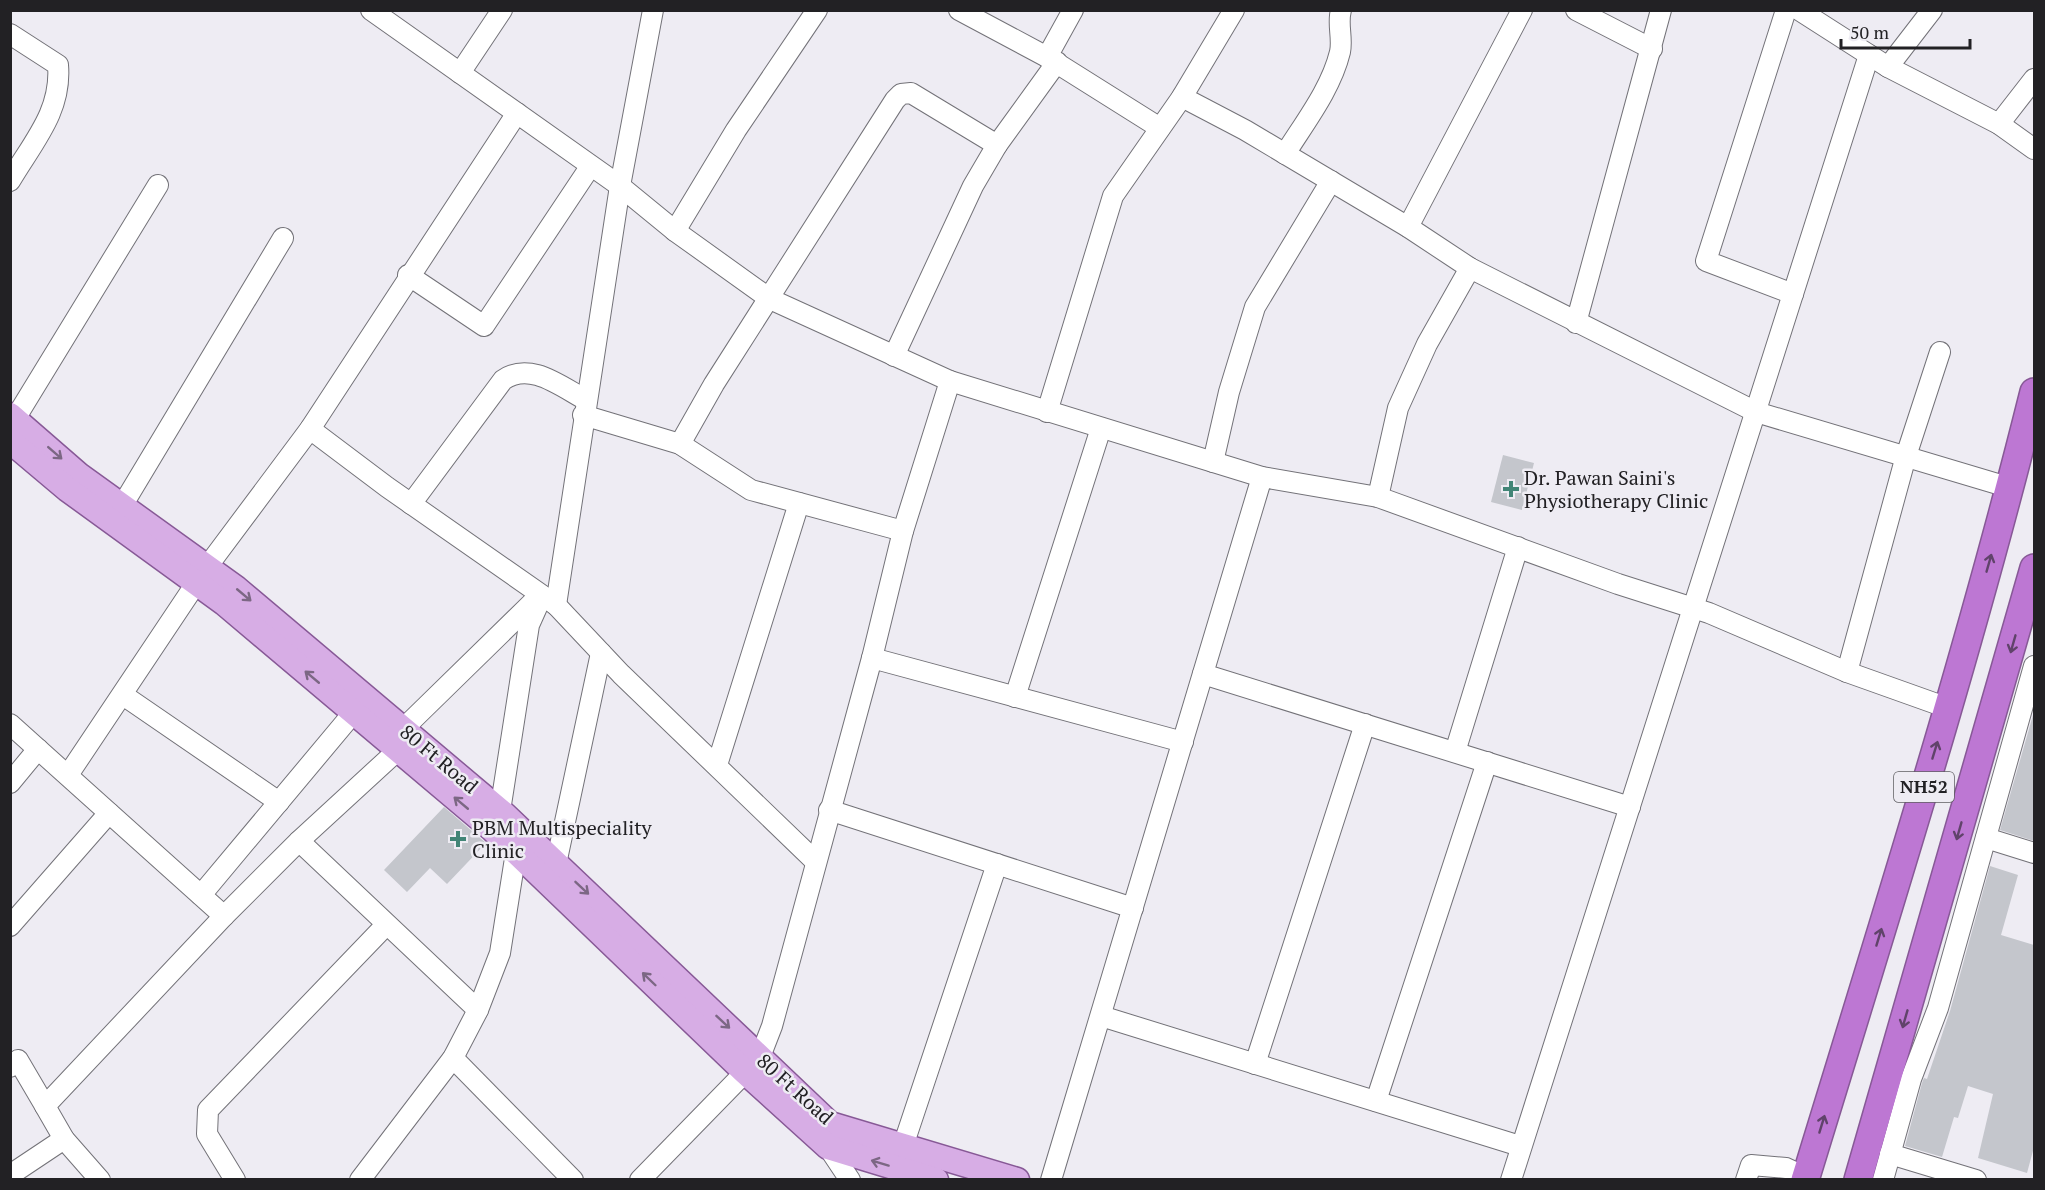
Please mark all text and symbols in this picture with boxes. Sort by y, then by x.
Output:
scale bar [1841,12,1970,50]
text: 50 m [1850,20,1890,44]
one-way arrow [46,446,62,460]
place label: Dr. Pawan Saini's Physiotherapy Clinic [1524,464,1708,514]
marker: Dr. Pawan Saini's Physiotherapy Clinic [1502,480,1520,498]
one-way arrow [1984,554,1995,573]
one-way arrow [236,588,251,602]
one-way arrow [2006,634,2018,653]
one-way arrow [304,670,320,683]
street label: 80 Ft Road [395,718,484,799]
one-way arrow [1930,741,1941,760]
road number: NH52 [1894,772,1954,802]
one-way arrow [453,796,469,809]
place label: PBM Multispeciality Clinic [472,814,653,864]
one-way arrow [1953,821,1964,840]
marker: PBM Multispeciality Clinic [449,830,467,848]
one-way arrow [574,881,589,895]
one-way arrow [1874,928,1885,947]
one-way arrow [641,972,656,987]
one-way arrow [1899,1009,1910,1028]
one-way arrow [716,1015,731,1030]
street label: 80 Ft Road [751,1047,839,1130]
one-way arrow [1817,1115,1828,1134]
one-way arrow [871,1157,890,1168]

